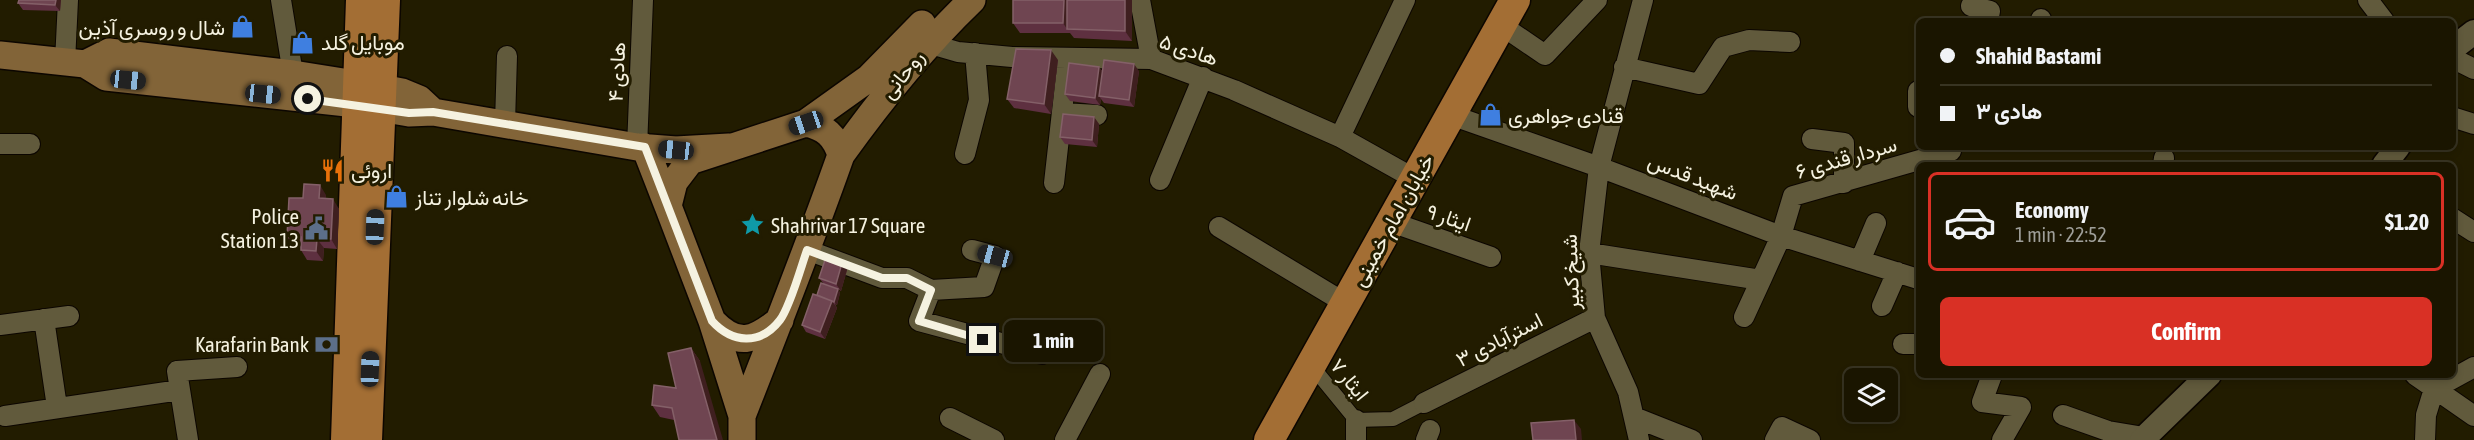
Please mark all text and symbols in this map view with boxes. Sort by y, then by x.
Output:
shop icon: شال و روسری آذین [230,14,256,40]
place label: شال و روسری آذین [79,15,225,41]
street label: هادی ۵ [1156,28,1221,71]
shop icon: موبایل گلد [290,29,316,55]
place label: موبایل گلد [321,30,405,56]
street label: هادی ۴ [602,41,631,103]
text: Shahid Bastami [1976,43,2101,69]
street label: روحانی [875,45,930,104]
car [109,69,147,91]
car [244,83,282,105]
route start [294,85,321,112]
text: هادی ۳ [1976,98,2042,124]
shop icon: قنادی جواهری [1477,102,1503,128]
place label: قنادی جواهری [1508,103,1624,129]
car [786,109,826,137]
street label: سردار قندی ۶ [1793,131,1900,185]
car [657,139,695,161]
street label: شهید قدس [1644,148,1741,206]
street label: خیابان امام خمینی [1346,150,1441,292]
restaurant icon: اروئی [320,157,346,183]
place label: اروئی [351,158,392,184]
shop icon: خانه شلوار تناز [384,184,410,210]
place label: خانه شلوار تناز [414,185,529,211]
icon: car [1943,195,1997,249]
text: Economy [2015,197,2089,223]
street label: ایثار ۹ [1423,198,1474,238]
place label: Police Station 13 [221,204,299,252]
car [365,209,385,245]
text: $1.20 [2385,209,2429,235]
place icon: Shahrivar 17 Square [740,212,766,238]
place label: Shahrivar 17 Square [771,213,925,237]
public building icon: Police Station 13 [304,215,330,241]
text: 1 min · 22:52 [2015,223,2107,246]
street label: شیخ کبیر [1557,234,1586,311]
car [975,243,1015,269]
button: Confirm [1940,297,2432,366]
street label: استرآبادی ٣ [1452,307,1547,373]
callout: 1 min [1004,319,1103,361]
route end [969,326,996,353]
text: 1 min [1033,329,1074,352]
bank icon: Karafarin Bank [314,331,340,357]
place label: Karafarin Bank [195,332,309,356]
car [360,351,380,387]
street label: ایثار ۷ [1324,353,1374,406]
map controls [1844,368,1898,422]
button: layers [1844,368,1898,422]

